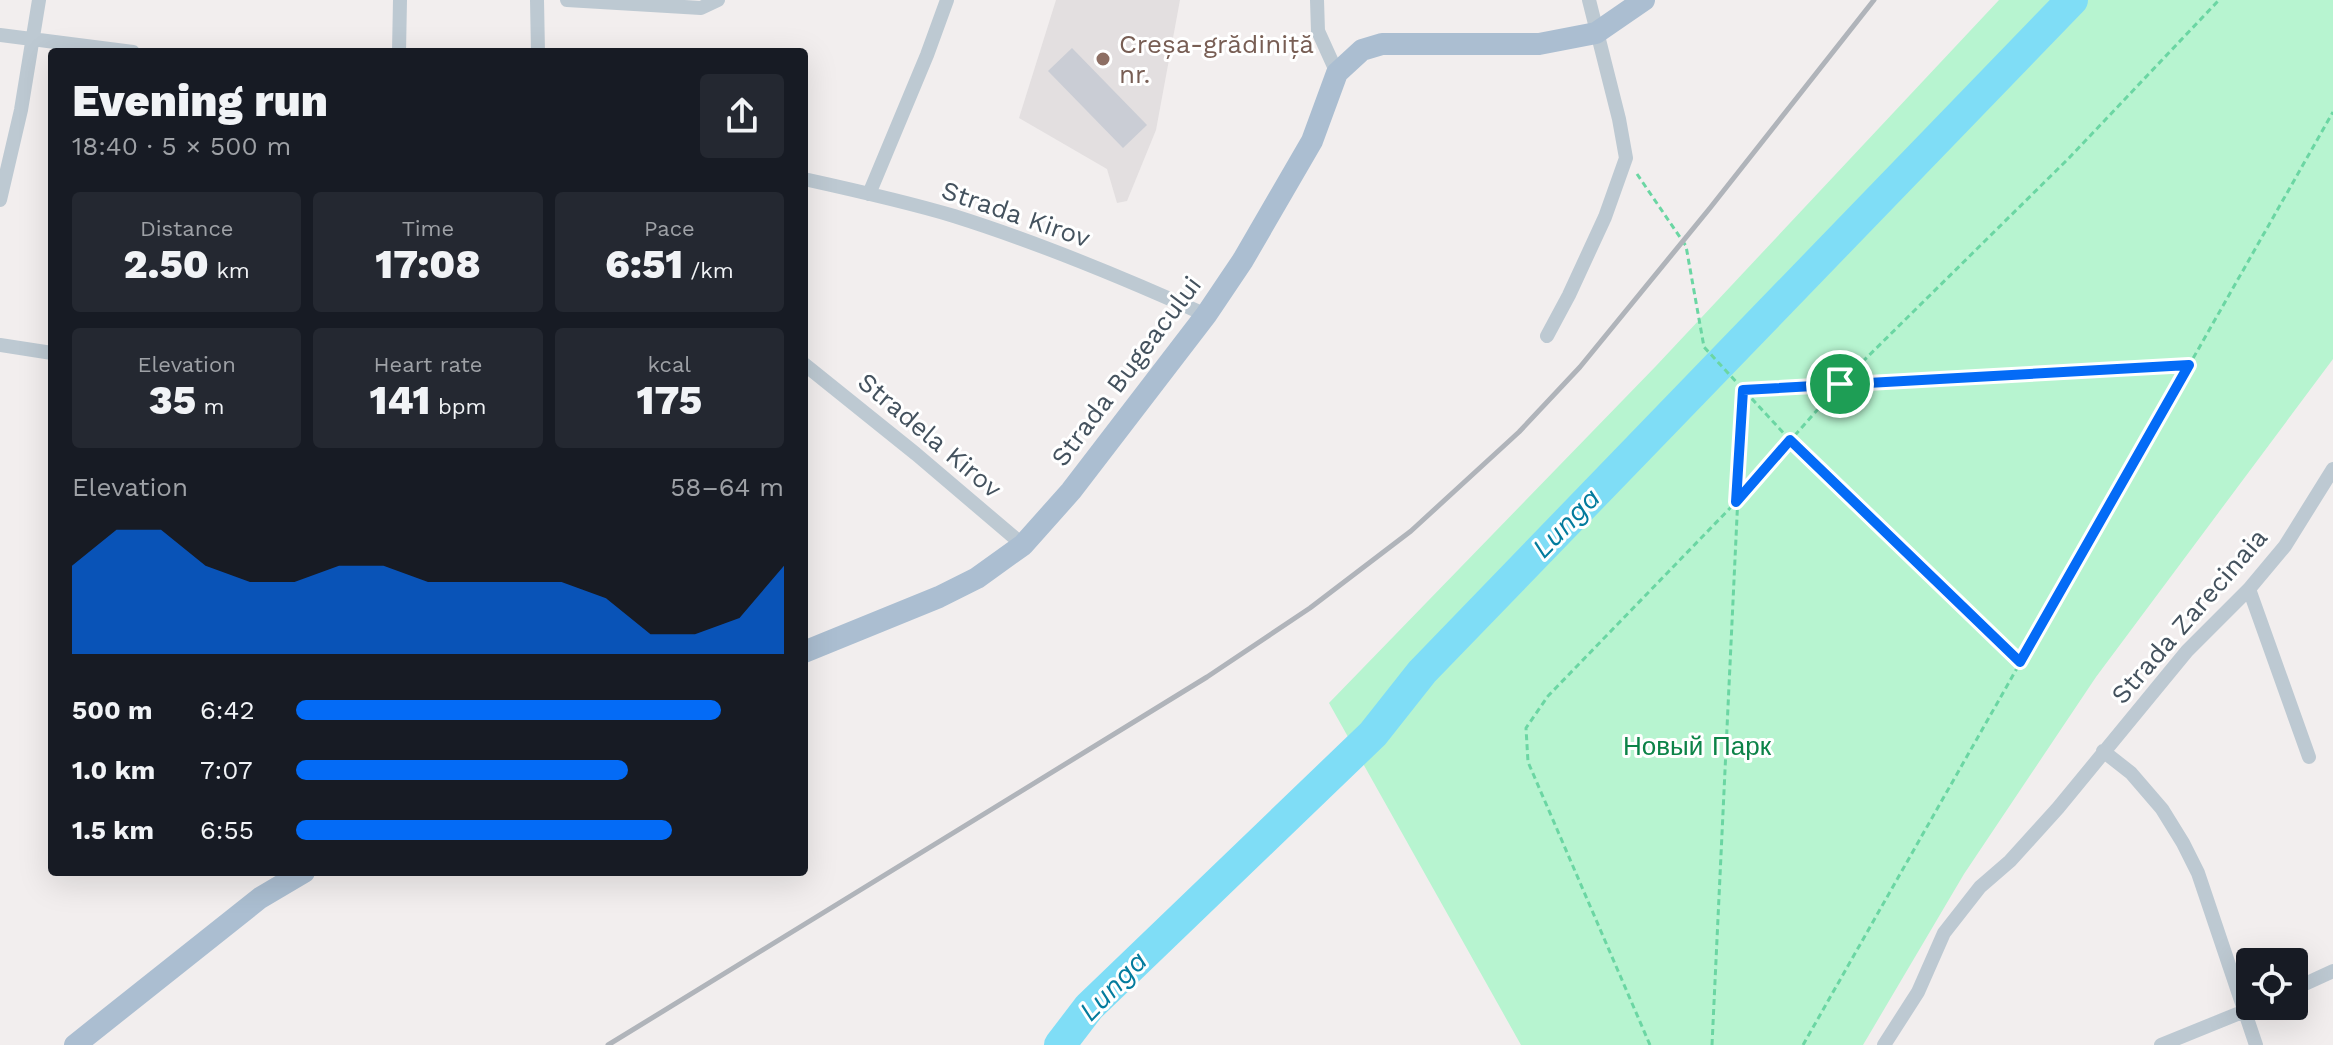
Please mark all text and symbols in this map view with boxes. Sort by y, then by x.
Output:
place label: Creșa-grădiniță nr. [1119,29,1314,89]
marker: Creșa-grădiniță nr. [1094,50,1112,68]
button: share [700,74,784,158]
text: Evening run [72,75,328,127]
text: 18:40 · 5 × 500 m [72,131,291,161]
street label: Strada Kirov [938,175,1095,254]
text: Distance [140,216,233,241]
text: Time [402,216,454,241]
text: Pace [644,216,695,241]
text: 2.50 [124,241,209,288]
text: 17:08 [375,241,481,288]
text: 6:51 [605,241,683,288]
text: km [209,258,250,283]
text: /km [683,258,734,283]
street label: Strada Bugeacului [1045,270,1207,472]
pin [1806,350,1874,418]
text: Elevation [138,352,236,377]
text: Heart rate [374,352,482,377]
text: kcal [648,352,691,377]
icon: arrive [1818,362,1862,406]
street label: Stradela Kirov [852,366,1008,504]
text: 35 [149,377,196,424]
text: 141 [369,377,430,424]
text: 175 [637,377,702,424]
text: m [196,394,225,419]
text: bpm [430,394,487,419]
text: Elevation [72,472,188,502]
text: 58–64 m [670,472,784,502]
water label: Lunga [1525,481,1607,565]
street label: Strada Zarecinaia [2105,522,2273,710]
text: 500 m [72,695,153,725]
text: 6:42 [200,695,255,725]
park label: Новый Парк [1623,731,1772,761]
text: 1.0 km [72,755,155,785]
text: 7:07 [200,755,253,785]
text: 1.5 km [72,815,154,845]
text: 6:55 [200,815,254,845]
water label: Lunga [1072,944,1154,1028]
map controls [2236,948,2308,1020]
button: locate [2236,948,2308,1020]

